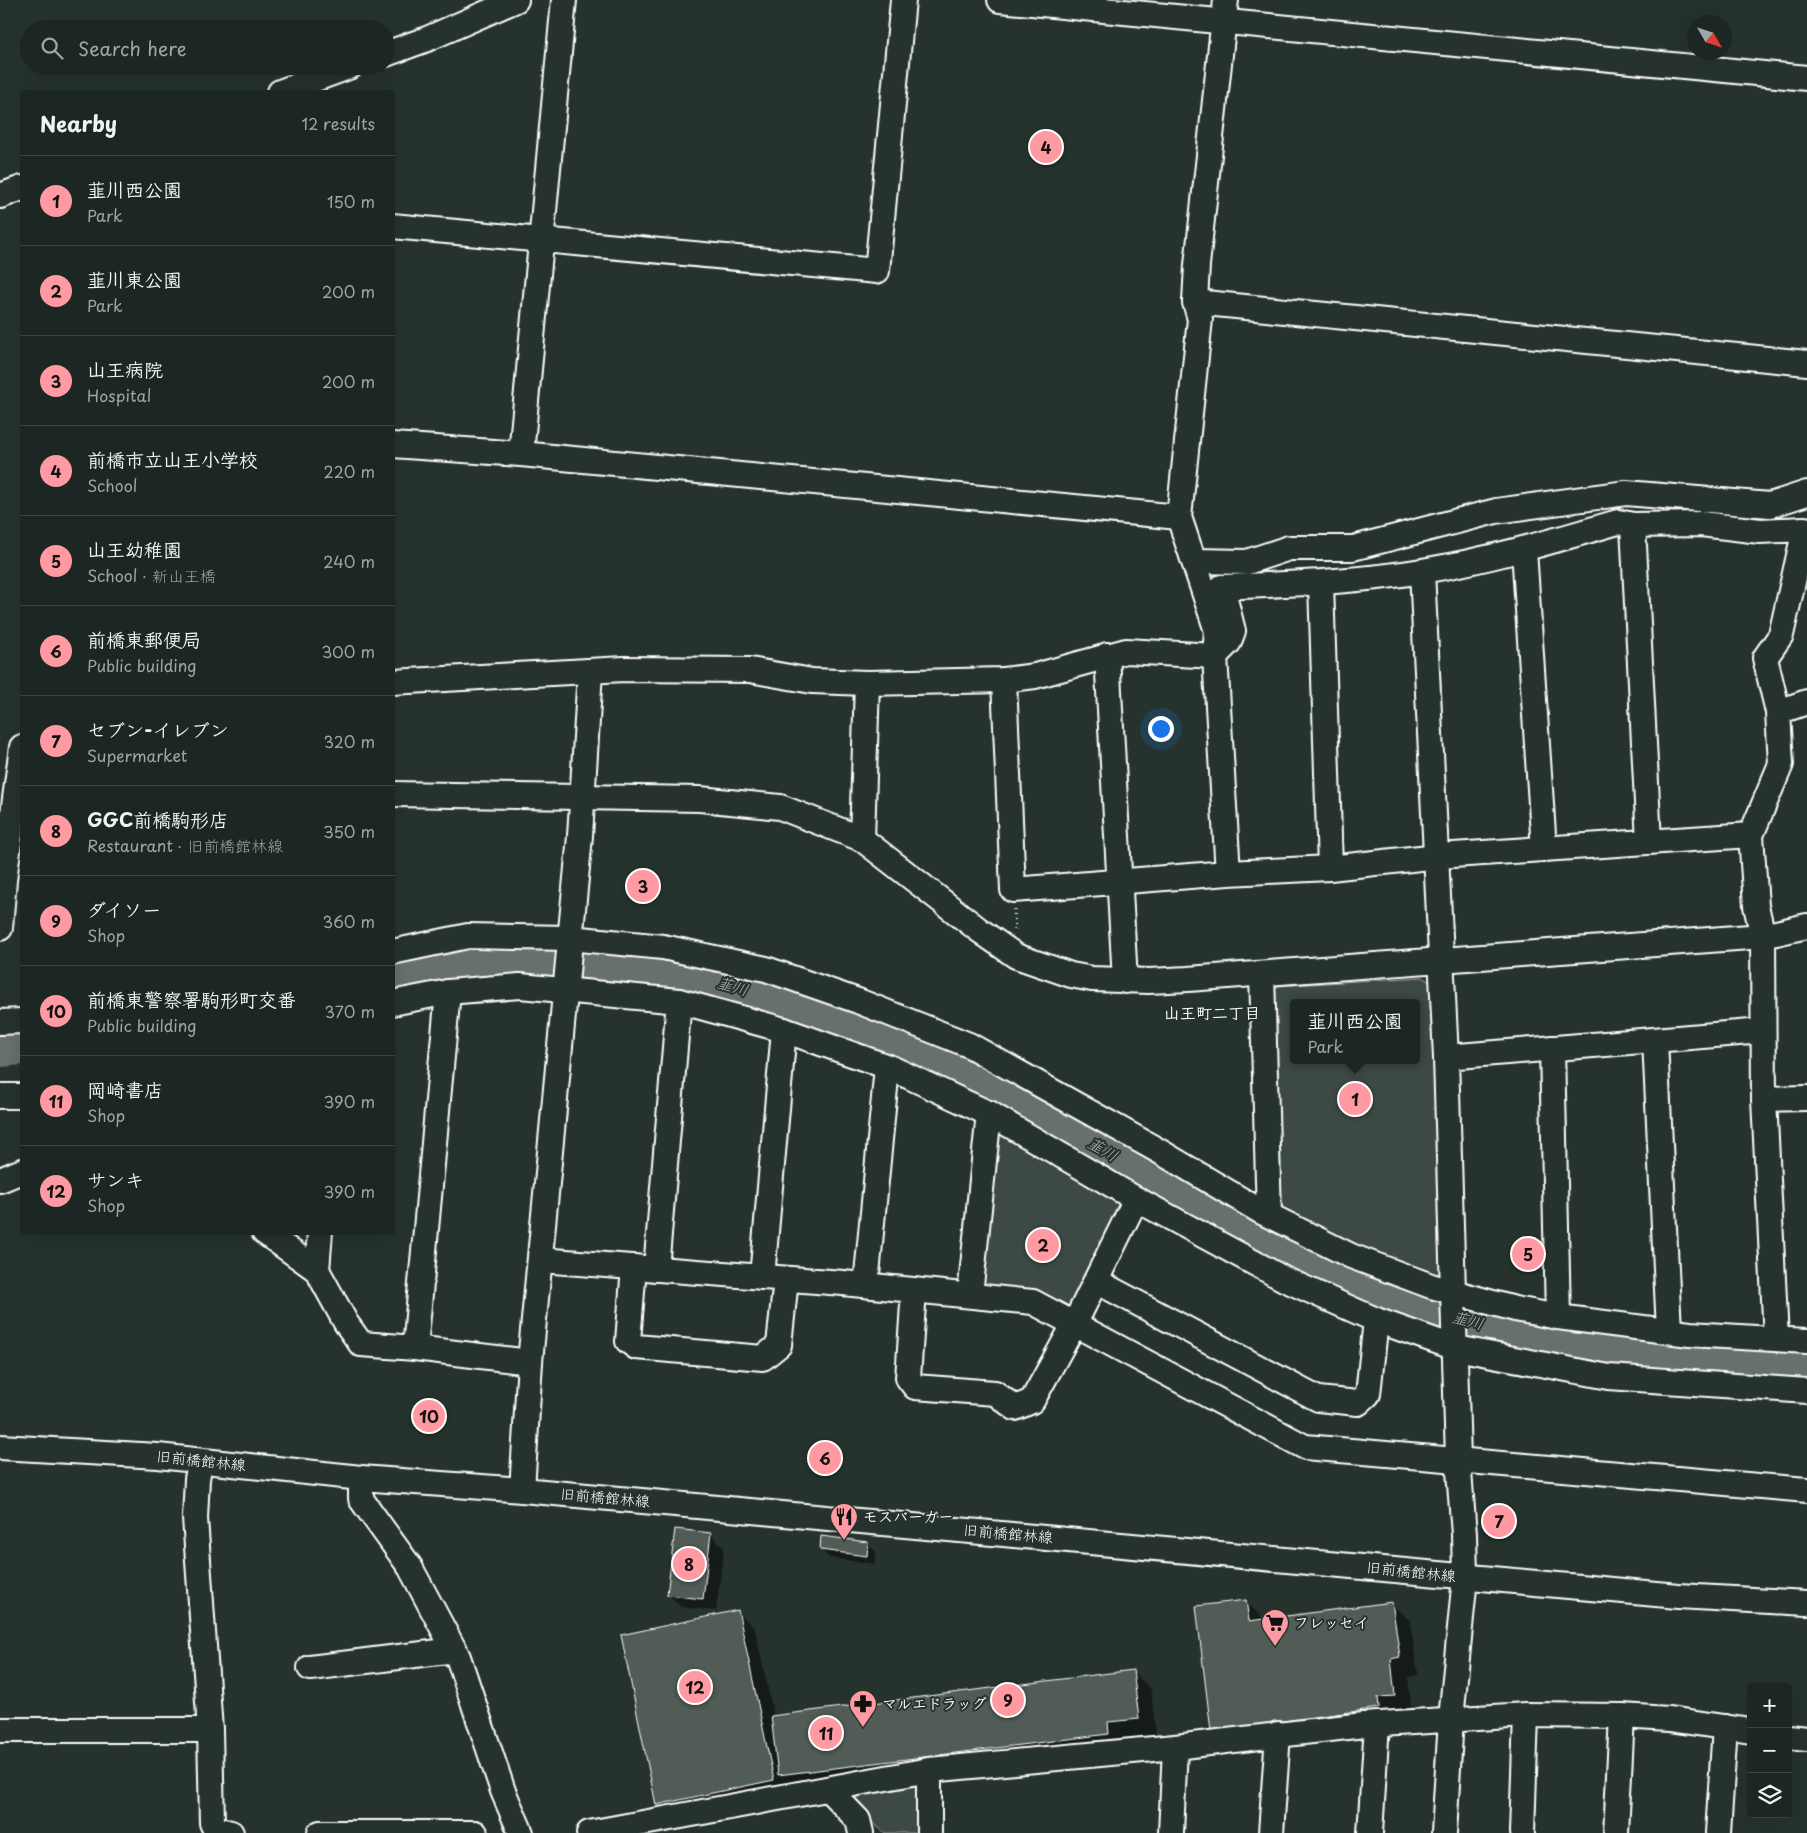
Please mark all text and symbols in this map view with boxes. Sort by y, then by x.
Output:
north arrow [1687,15,1732,60]
search box [20,20,395,75]
icon: search [38,34,66,62]
text: Search here [78,34,187,62]
text: Nearby [40,107,117,139]
text: 12 results [302,111,375,135]
pin: 4 [1030,128,1062,166]
text: 韮川西公園 [87,175,182,203]
text: 1 [52,189,60,213]
text: 150 m [327,189,375,213]
text: Park [87,203,123,227]
text: 韮川東公園 [87,265,182,293]
text: 2 [50,279,62,303]
text: 200 m [322,279,375,303]
text: Park [87,293,123,317]
text: 山王病院 [87,355,163,383]
text: 3 [51,369,61,393]
text: 200 m [322,369,375,393]
text: Hospital [87,383,151,407]
text: 前橋市立山王小学校 [87,445,258,473]
text: 4 [51,459,61,483]
text: 220 m [324,459,375,483]
text: School [87,473,137,497]
text: 山王幼稚園 [87,535,182,563]
text: 5 [51,549,61,573]
text: 240 m [323,549,375,573]
text: School · 新山王橋 [87,563,216,587]
text: 前橋東郵便局 [87,625,201,653]
text: 6 [50,639,62,663]
text: 300 m [321,639,375,663]
text: Public building [87,653,197,677]
text: セブン-イレブン [87,715,229,743]
your location [1148,716,1174,742]
text: 7 [51,729,61,753]
text: 320 m [324,729,375,753]
text: Supermarket [87,743,187,767]
text: GGC前橋駒形店 [87,805,228,833]
text: 8 [51,819,61,843]
text: 350 m [323,819,375,843]
text: Restaurant · 旧前橋館林線 [87,833,283,857]
pin: 3 [627,867,659,905]
text: ダイソー [87,895,161,923]
text: 9 [51,909,61,933]
text: 360 m [323,909,375,933]
text: Shop [87,923,125,947]
water label: 韮川 [715,969,752,1001]
text: 前橋東警察署駒形町交番 [87,985,296,1013]
text: 10 [46,999,66,1023]
text: 370 m [325,999,375,1023]
popup [1290,999,1420,1064]
district label: 山王町二丁目 [1164,1000,1260,1024]
text: 韮川西公園 [1307,1006,1403,1034]
text: Public building [87,1013,197,1037]
text: Park [1307,1034,1343,1058]
text: 岡崎書店 [87,1075,163,1103]
pin: 1 [1339,1080,1371,1118]
text: 11 [49,1089,63,1113]
text: 390 m [324,1089,375,1113]
text: Shop [87,1103,125,1127]
water label: 韮川 [1084,1130,1123,1167]
text: サンキ [87,1165,144,1193]
text: 12 [47,1179,65,1203]
text: 390 m [324,1179,375,1203]
text: Shop [87,1193,125,1217]
pin: 2 [1027,1226,1059,1264]
pin: 5 [1512,1235,1544,1273]
water label: 韮川 [1450,1303,1487,1335]
pin: 10 [413,1397,445,1435]
pin: 6 [809,1439,841,1477]
street label: 旧前橋館林線 [155,1443,247,1476]
street label: 旧前橋館林線 [559,1481,651,1512]
restaurant icon: モスバーガー [829,1502,859,1541]
pin: 7 [1483,1502,1515,1540]
place label: モスバーガー [863,1504,953,1527]
street label: 旧前橋館林線 [962,1517,1054,1548]
pin: 8 [673,1545,705,1583]
street label: 旧前橋館林線 [1365,1554,1457,1587]
supermarket icon: フレッセイ [1260,1608,1290,1647]
place label: フレッセイ [1294,1610,1369,1633]
pin: 12 [679,1668,711,1706]
pin: 9 [992,1681,1024,1719]
map controls [1747,1683,1792,1818]
button: + [1747,1683,1792,1728]
pharmacy icon: マルエドラッグ [848,1689,878,1728]
place label: マルエドラッグ [882,1691,987,1714]
pin: 11 [810,1714,842,1752]
button: − [1747,1728,1792,1773]
button: layers [1747,1773,1792,1818]

